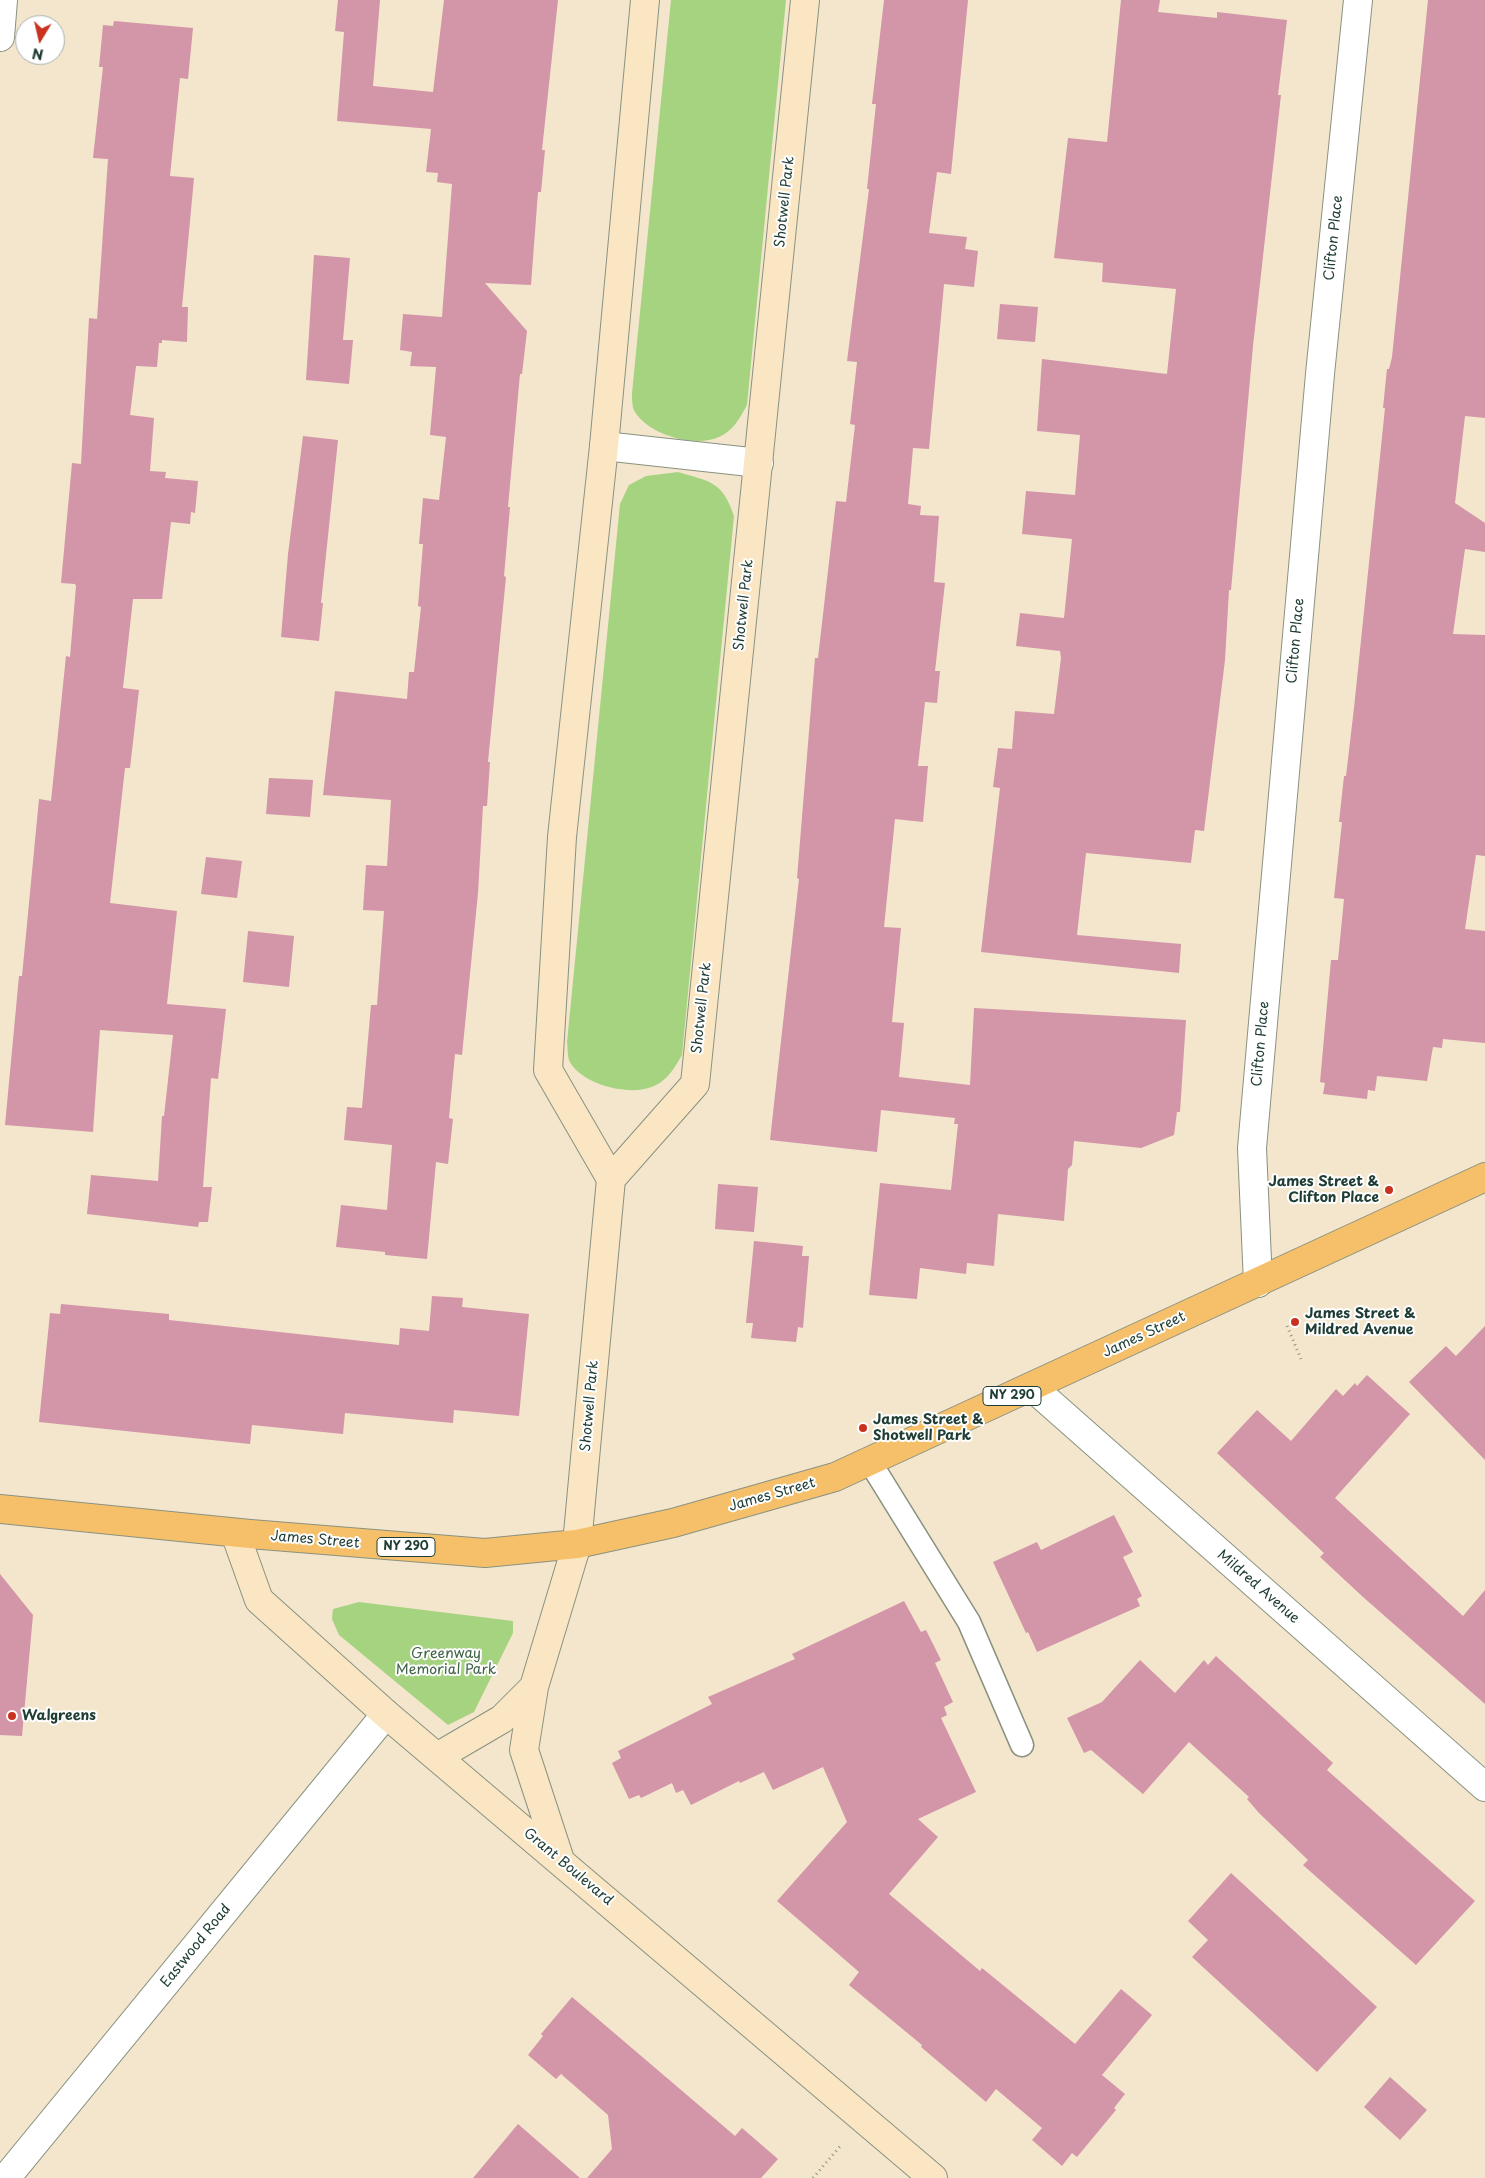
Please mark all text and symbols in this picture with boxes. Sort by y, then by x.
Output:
north arrow [15,15,65,65]
text: N [31,43,45,66]
street label: Shotwell Park [772,156,798,248]
street label: Clifton Place [1321,195,1347,281]
street label: Shotwell Park [731,559,757,651]
street label: Clifton Place [1284,598,1308,684]
street label: Shotwell Park [689,962,715,1054]
street label: Clifton Place [1249,1001,1273,1087]
place label: James Street & Clifton Place [1268,1174,1379,1206]
marker: James Street & Clifton Place [1383,1184,1395,1196]
place label: James Street & Mildred Avenue [1305,1306,1416,1338]
street label: James Street [1100,1309,1188,1361]
marker: James Street & Mildred Avenue [1289,1316,1301,1328]
street label: Shotwell Park [578,1360,602,1452]
road number: NY 290 [983,1386,1041,1405]
place label: James Street & Shotwell Park [873,1412,984,1444]
marker: James Street & Shotwell Park [857,1422,869,1434]
street label: James Street [727,1475,817,1515]
street label: James Street [270,1528,360,1552]
road number: NY 290 [377,1538,435,1556]
street label: Mildred Avenue [1213,1547,1303,1627]
park label: Greenway Memorial Park [396,1646,496,1678]
place label: Walgreens [22,1708,96,1724]
marker: Walgreens [6,1710,18,1722]
street label: Grant Boulevard [520,1825,616,1909]
street label: Eastwood Road [157,1901,235,1991]

